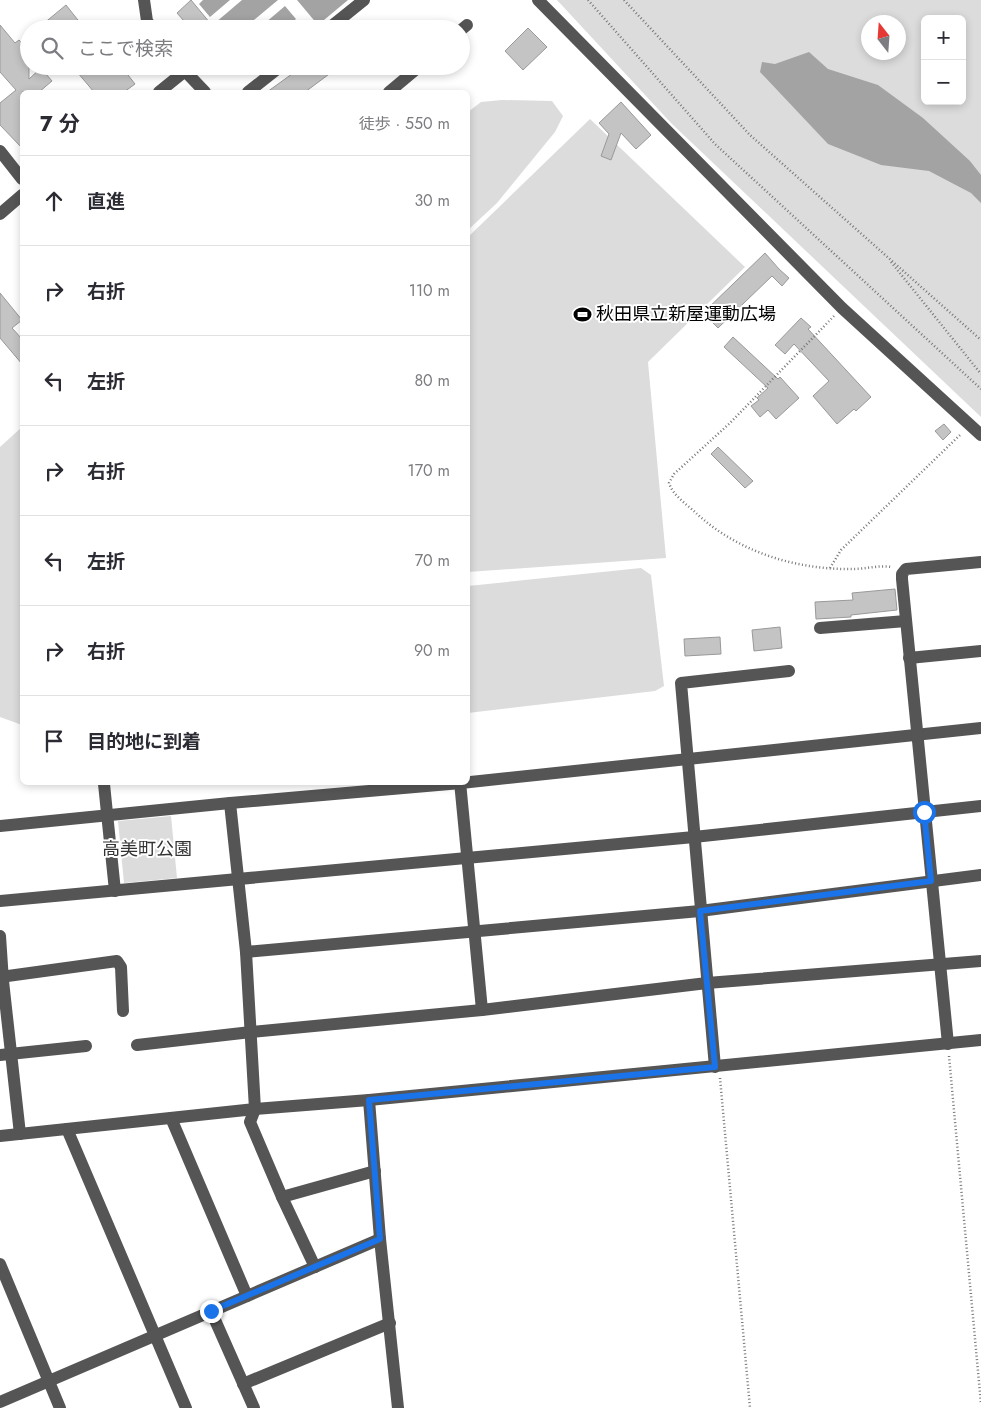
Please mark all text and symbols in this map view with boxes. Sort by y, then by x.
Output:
north arrow [861,15,906,60]
map controls [921,15,966,105]
button: + [921,15,966,60]
search box [20,20,470,75]
icon: search [38,34,66,62]
text: ここで検索 [78,35,173,62]
button: − [921,60,966,105]
text: 7 分 [40,109,80,139]
text: 徒歩 · 550 m [359,112,450,135]
icon: ahead [40,187,68,215]
text: 直進 [87,188,125,215]
text: 30 m [414,189,450,212]
icon: right [40,277,68,305]
text: 右折 [87,278,125,305]
text: 110 m [409,279,450,302]
place label: 秋田県立新屋運動広場 [596,301,776,327]
sports icon: 秋田県立新屋運動広場 [572,304,592,324]
icon: left [40,367,68,395]
text: 左折 [87,368,125,395]
text: 80 m [414,369,450,392]
icon: right [40,457,68,485]
text: 右折 [87,458,125,485]
text: 170 m [408,459,450,482]
icon: left [40,547,68,575]
text: 左折 [87,548,125,575]
text: 70 m [415,549,450,572]
icon: right [40,637,68,665]
text: 右折 [87,638,125,665]
text: 90 m [414,639,450,662]
icon: arrive [40,727,68,755]
text: 目的地に到着 [87,728,201,755]
route start [913,801,936,824]
park label: 高美町公園 [102,836,192,862]
route end [200,1300,223,1323]

